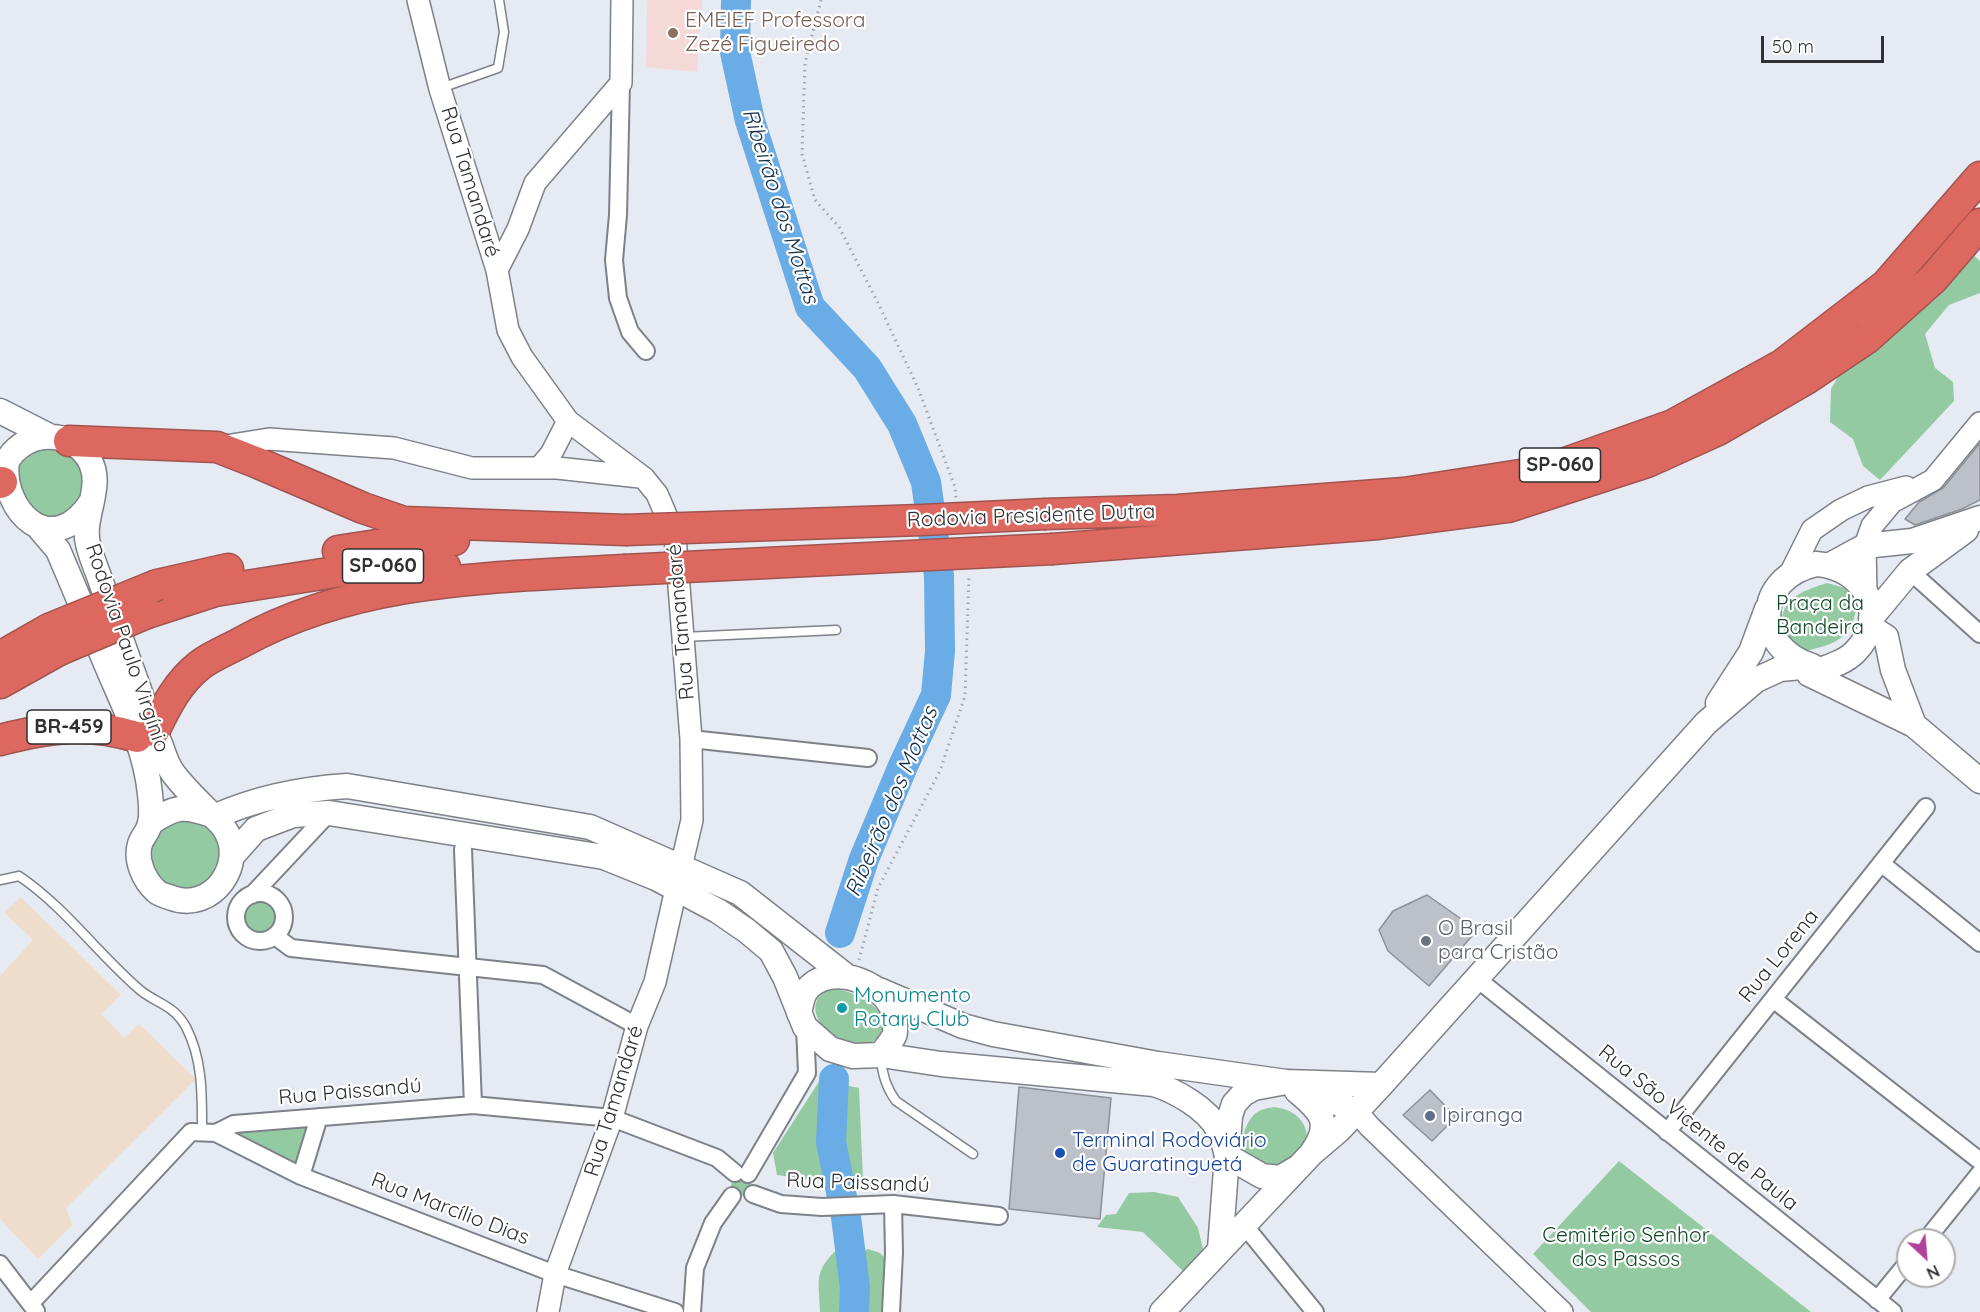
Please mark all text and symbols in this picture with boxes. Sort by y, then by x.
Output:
place label: EMEIEF Professora Zezé Figueiredo [685,8,865,58]
scale bar [1764,24,1887,62]
marker: EMEIEF Professora Zezé Figueiredo [666,26,680,40]
text: 50 m [1772,35,1814,58]
street label: Rua Tamandaré [435,103,505,261]
water label: Ribeirão dos Mottas [736,105,824,307]
road number: SP-060 [1520,448,1600,482]
street label: Rodovia Presidente Dutra [906,499,1156,533]
street label: Rodovia Paulo Virgínio [79,540,175,756]
street label: Rua Tamandaré [662,543,700,701]
road number: SP-060 [342,549,424,583]
park label: Praça da Bandeira [1776,591,1864,641]
water label: Ribeirão dos Mottas [840,703,944,901]
road number: BR-459 [27,710,111,744]
street label: Rua Lorena [1734,904,1824,1008]
place label: O Brasil para Cristão [1438,916,1558,966]
marker: O Brasil para Cristão [1419,934,1433,948]
place label: Monumento Rotary Club [854,983,971,1033]
marker: Monumento Rotary Club [835,1001,849,1015]
street label: Rua Tamandaré [579,1022,649,1180]
street label: Rua São Vicente de Paula [1593,1040,1803,1216]
street label: Rua Paissandú [277,1073,423,1111]
place label: Ipiranga [1442,1103,1523,1129]
marker: Ipiranga [1423,1109,1437,1123]
place label: Terminal Rodoviário de Guaratinguetá [1072,1128,1267,1178]
marker: Terminal Rodoviário de Guaratinguetá [1053,1146,1067,1160]
street label: Rua Marcílio Dias [367,1167,533,1251]
street label: Rua Paissandú [786,1168,930,1198]
park label: Cemitério Senhor dos Passos [1542,1223,1710,1273]
north arrow [1896,1228,1956,1288]
text: N [1923,1261,1943,1284]

